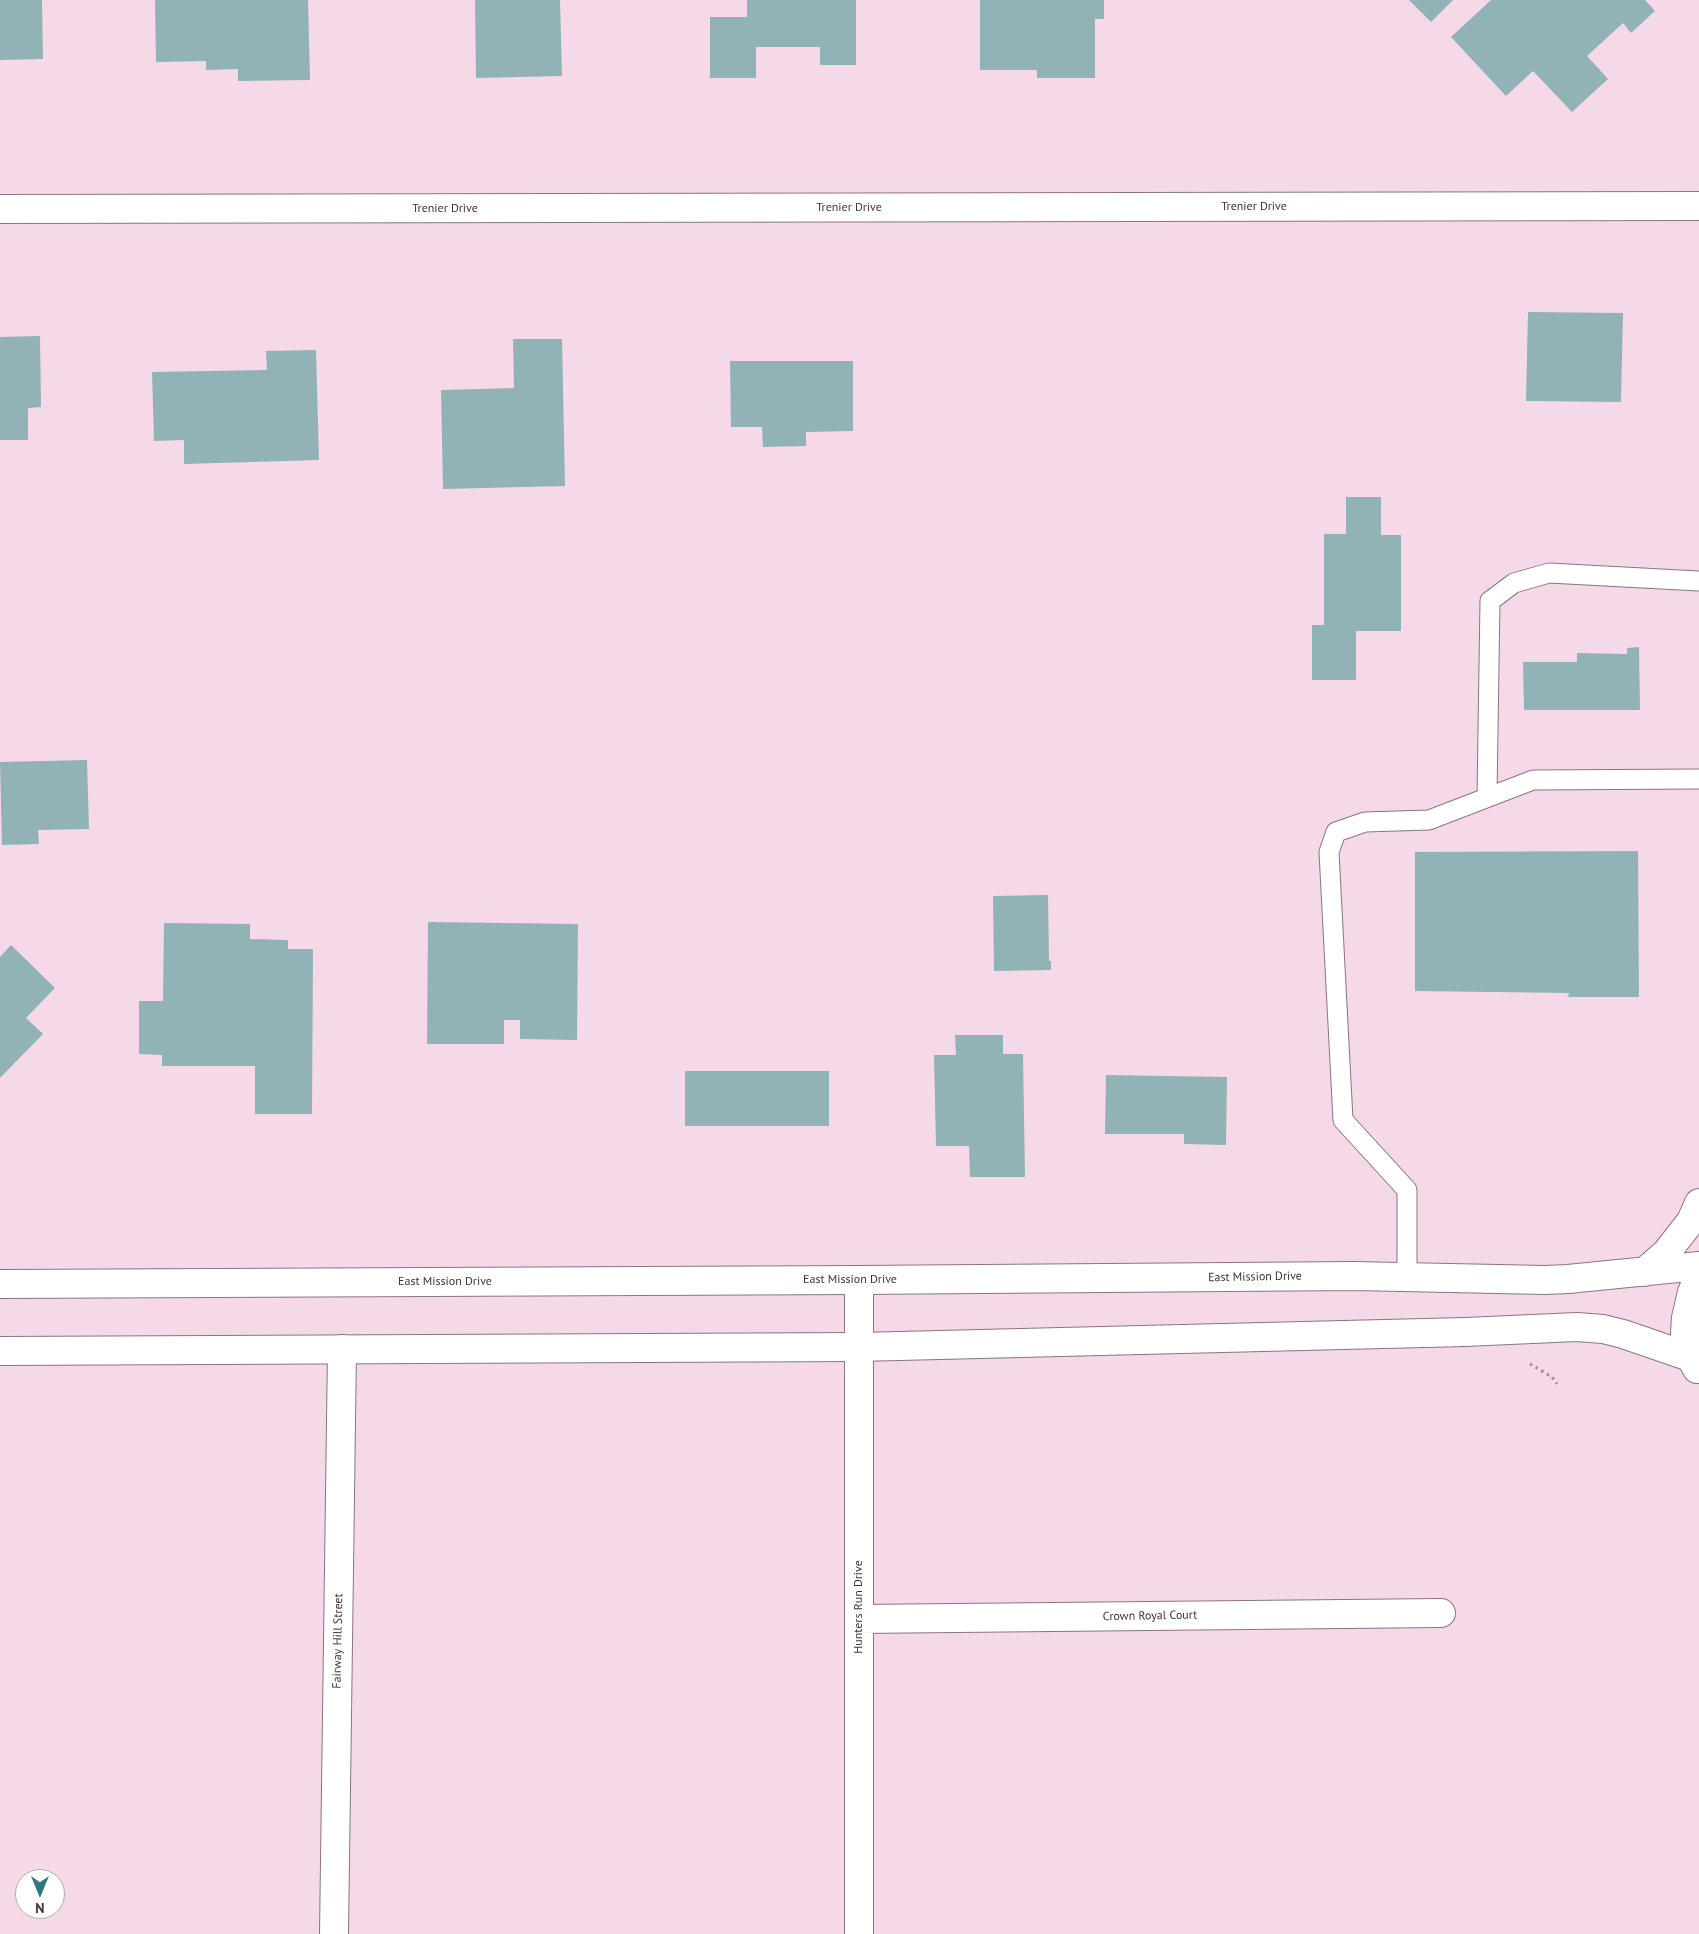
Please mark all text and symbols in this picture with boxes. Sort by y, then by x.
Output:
street label: Trenier Drive [1221,200,1287,214]
street label: Trenier Drive [816,201,882,215]
street label: Trenier Drive [412,202,478,216]
street label: East Mission Drive [1208,1269,1302,1285]
street label: East Mission Drive [803,1273,897,1287]
street label: East Mission Drive [398,1275,492,1289]
street label: Hunters Run Drive [852,1560,866,1654]
street label: Fairway Hill Street [330,1593,346,1689]
street label: Crown Royal Court [1103,1608,1197,1624]
north arrow [15,1869,65,1919]
text: N [35,1899,45,1917]

